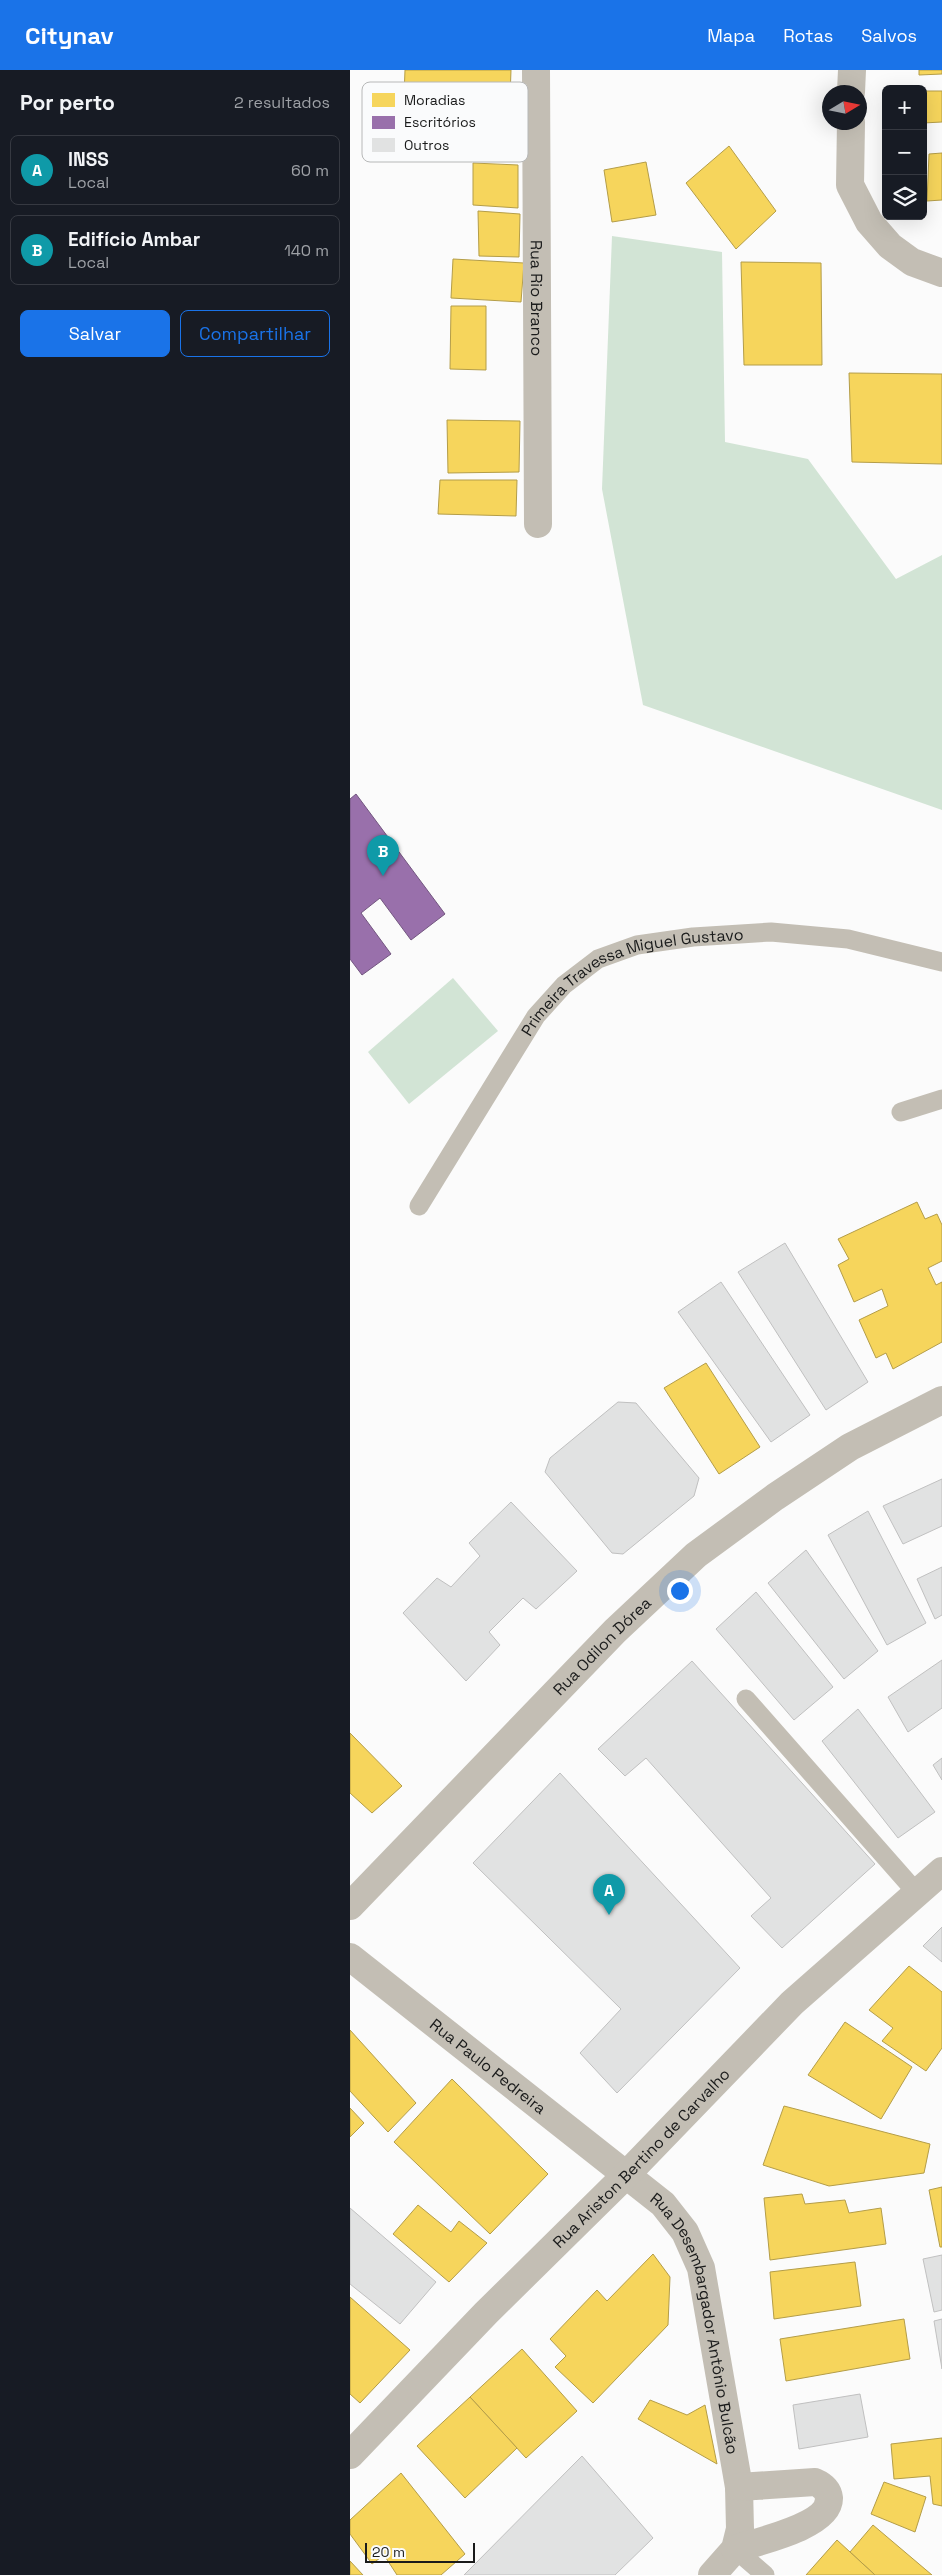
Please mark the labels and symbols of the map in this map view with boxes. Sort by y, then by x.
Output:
legend [362,82,528,162]
north arrow [822,85,867,130]
text: Moradias [404,91,465,109]
text: Escritórios [404,113,476,131]
text: Outros [404,136,449,154]
street label: Rua Rio Branco [526,240,547,356]
pin: B [367,835,399,876]
street label: Primeira Travessa Miguel Gustavo [516,924,744,1040]
your location [667,1578,693,1604]
street label: Rua Odilon Dórea [549,1593,656,1700]
pin: A [593,1874,625,1915]
street label: Rua Paulo Pedreira [425,2014,550,2119]
street label: Rua Ariston Bertino de Carvalho [548,2064,735,2253]
street label: Rua Desembargador Antônio Bulcão [646,2188,743,2456]
scale bar [365,2540,475,2563]

